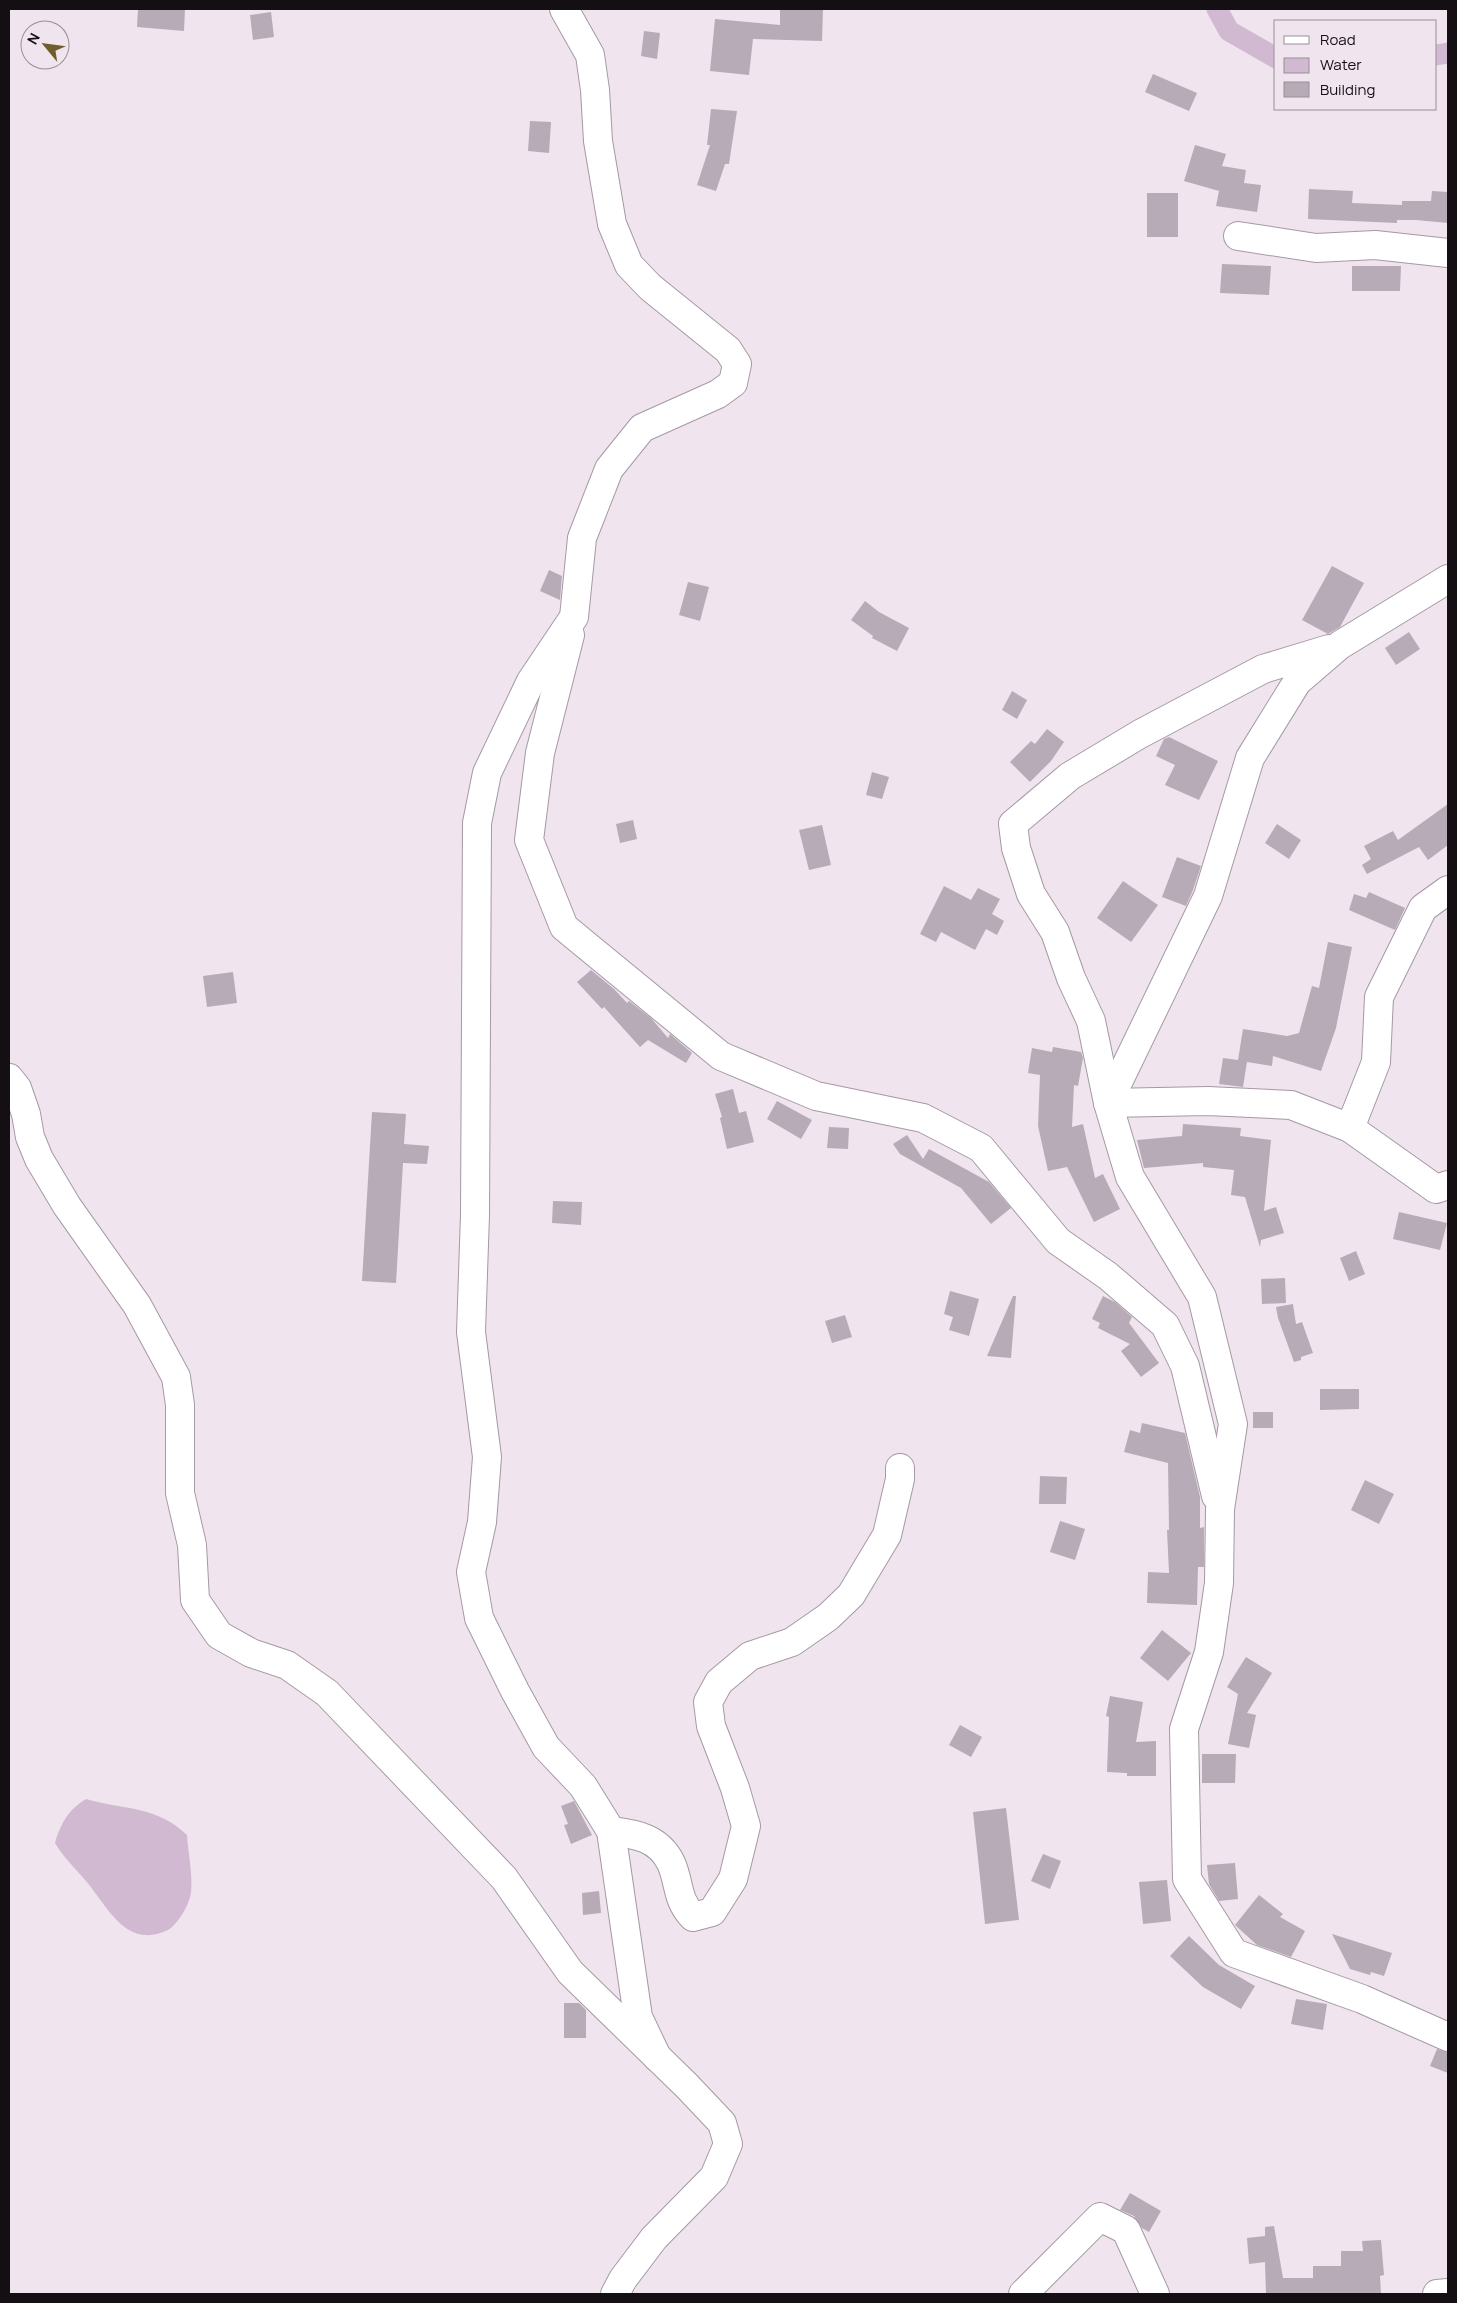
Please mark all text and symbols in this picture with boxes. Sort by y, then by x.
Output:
north arrow [20,20,70,70]
legend [1274,20,1437,110]
text: N [22,29,44,47]
text: Road [1320,29,1356,50]
text: Water [1320,54,1362,75]
text: Building [1320,79,1375,100]

